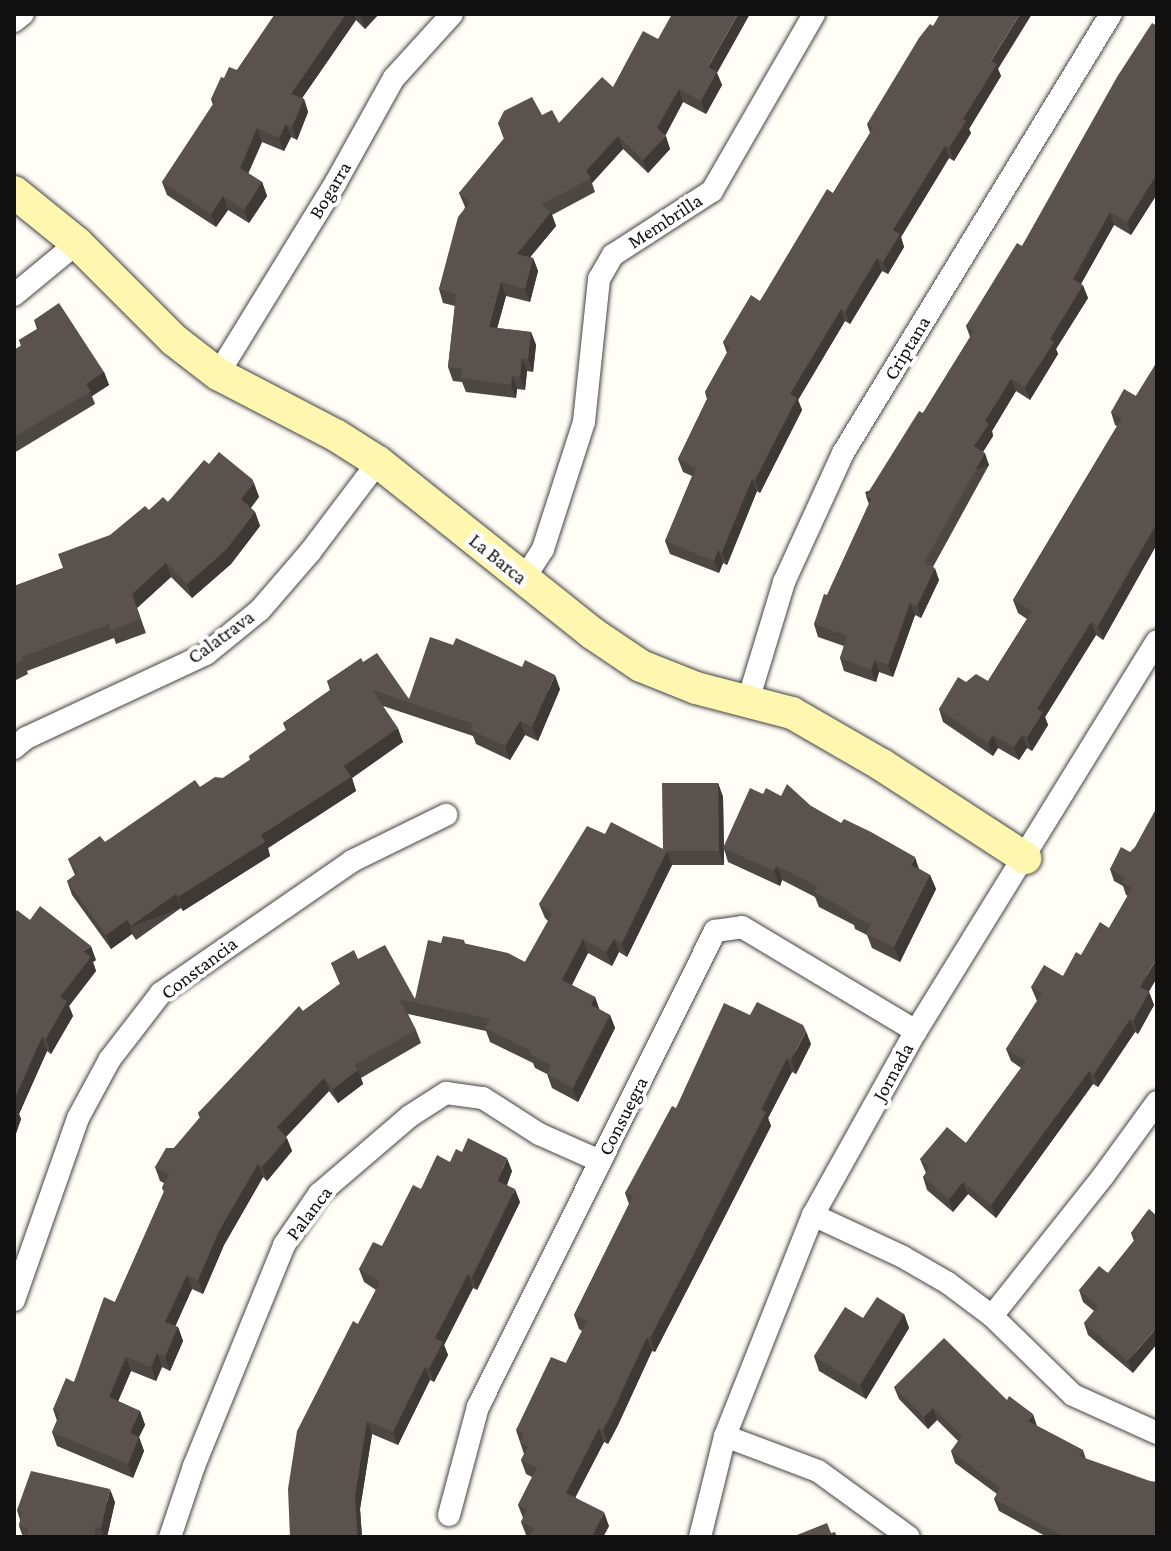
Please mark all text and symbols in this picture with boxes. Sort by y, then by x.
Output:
street label: Bogarra [304,157,356,223]
street label: Membrilla [623,188,707,254]
street label: Criptana [879,312,935,384]
street label: La Barca [464,528,532,590]
street label: Calatrava [183,605,259,669]
street label: Constancia [156,931,242,1005]
street label: Jornada [867,1039,919,1105]
street label: Consuegra [593,1073,653,1159]
street label: Palanca [281,1181,337,1245]

